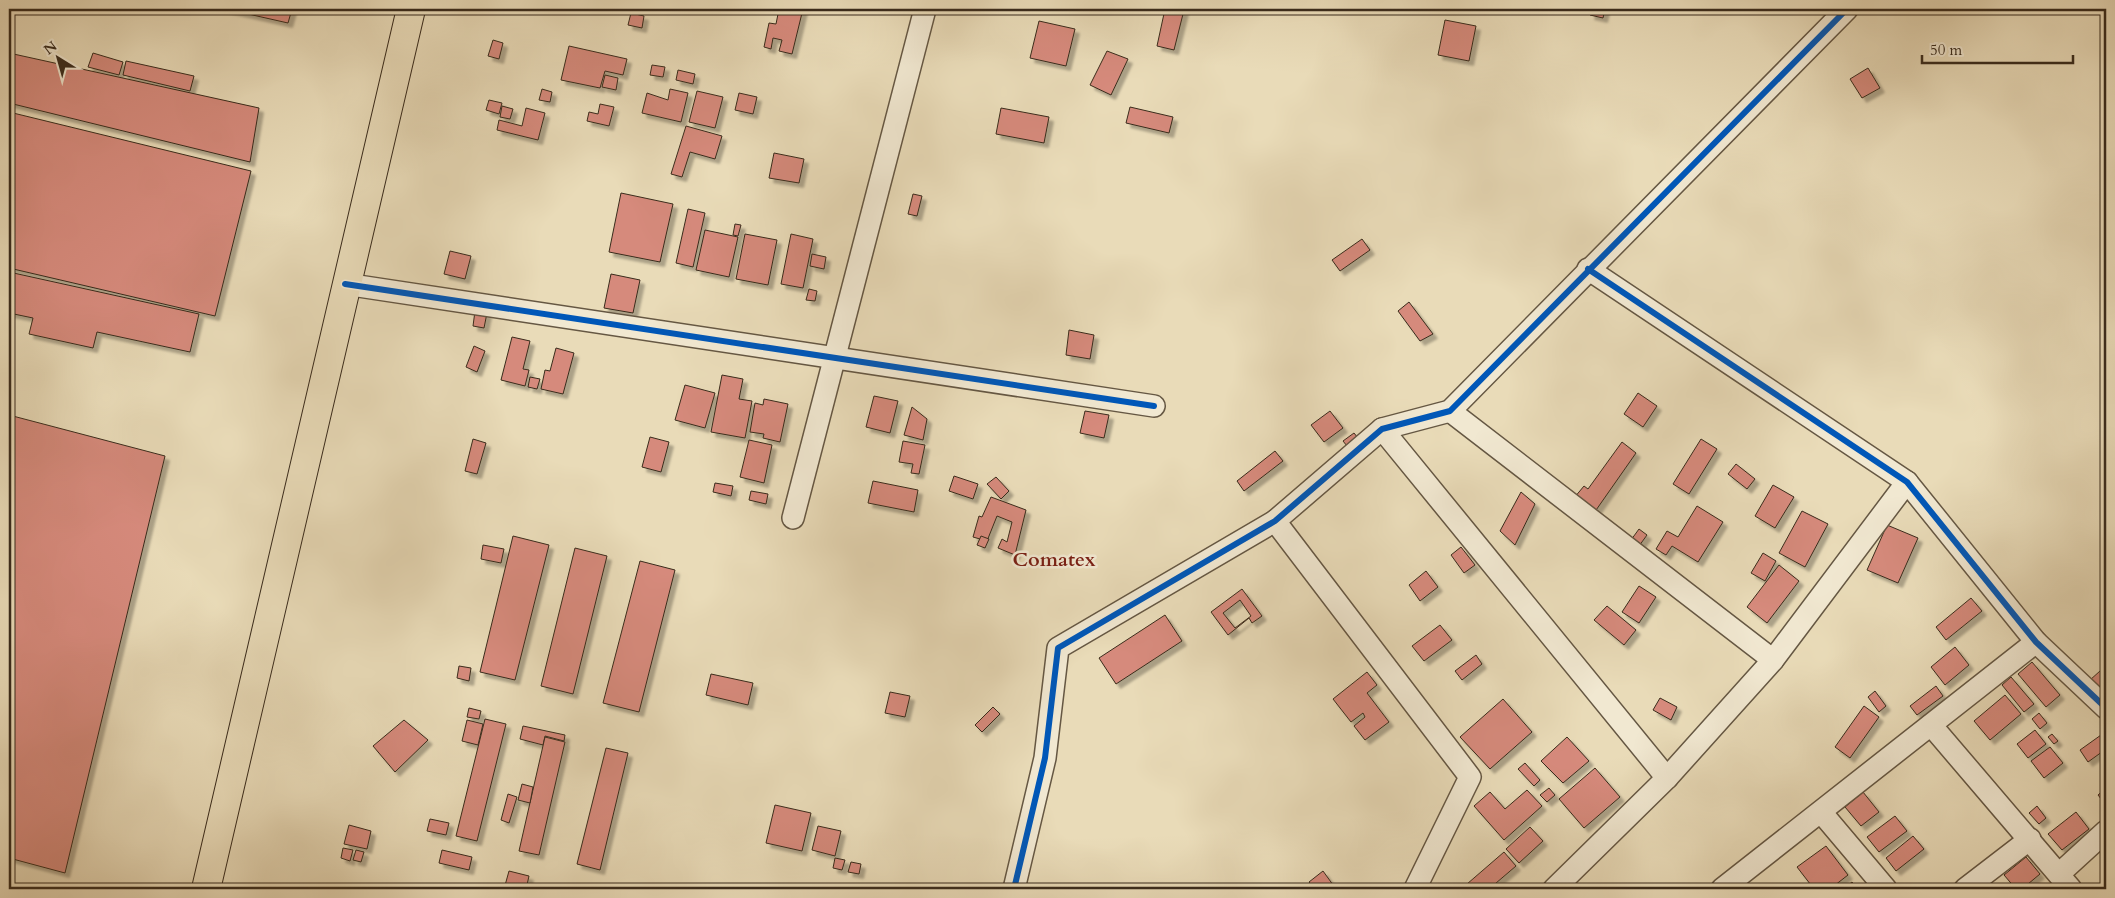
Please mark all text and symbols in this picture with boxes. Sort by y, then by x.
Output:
north arrow [32,32,82,82]
scale bar [1922,32,2074,64]
text: N [40,37,61,59]
text: 50 m [1930,40,1962,60]
district label: Comatex [1013,546,1096,573]

